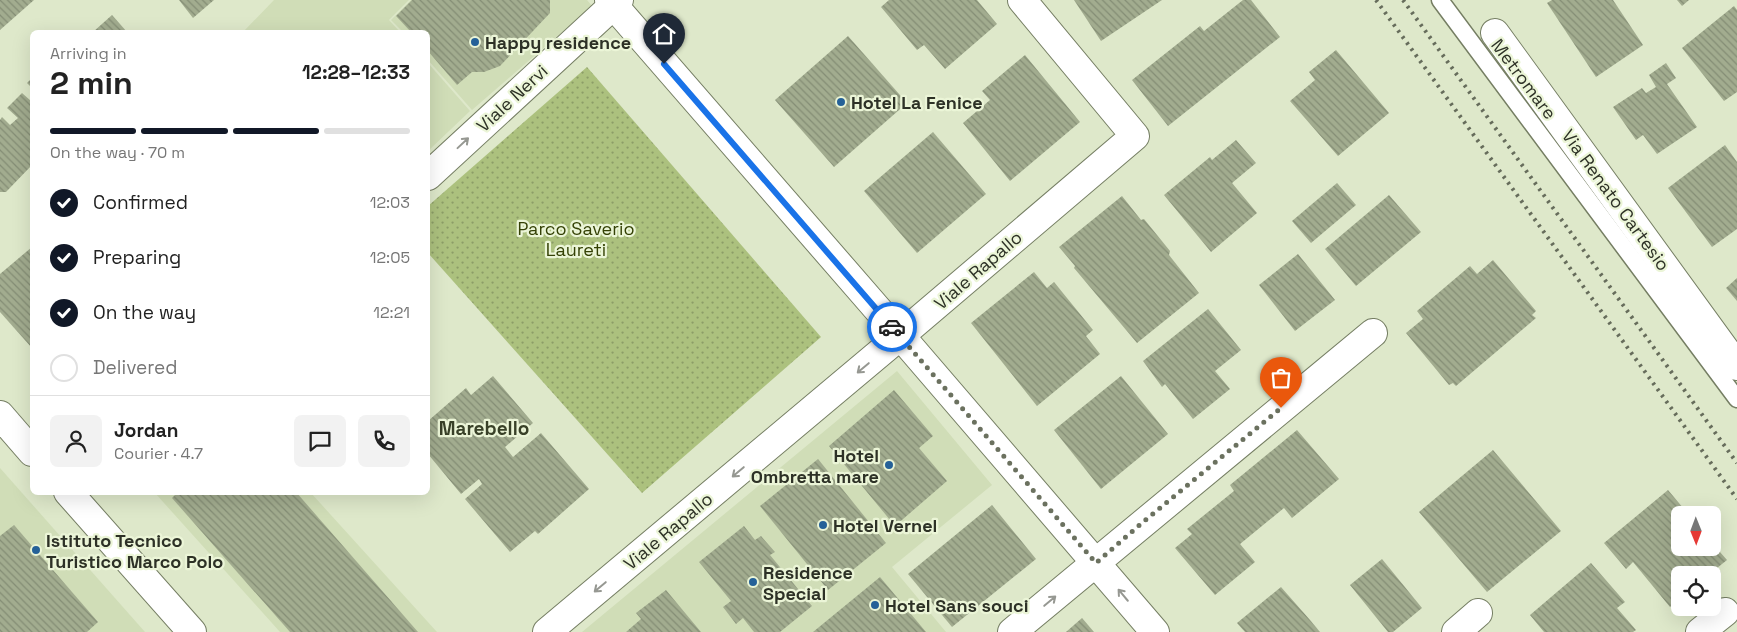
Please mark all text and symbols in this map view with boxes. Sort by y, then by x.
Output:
pin [643,13,685,64]
icon: home [650,20,678,48]
place label: Happy residence [485,31,631,54]
street label: Metromare [1486,34,1562,124]
marker: Happy residence [469,36,481,48]
text: Arriving in [50,43,127,64]
street label: Viale Nervi [472,59,552,137]
text: 12:28–12:33 [302,60,410,85]
text: 2 min [50,63,133,103]
place label: Hotel La Fenice [851,91,983,114]
marker: Hotel La Fenice [835,96,847,108]
street label: Via Renato Cartesio [1557,125,1675,275]
one-way arrow [457,137,470,149]
text: On the way · 70 m [50,142,185,163]
icon: check [50,189,78,217]
text: Confirmed [93,190,188,215]
text: 12:03 [370,192,410,213]
park label: Parco Saverio Laureti [517,217,635,261]
street label: Viale Rapallo [929,226,1027,314]
icon: check [50,244,78,272]
text: Preparing [93,245,181,270]
text: 12:05 [370,247,410,268]
icon: check [50,299,78,327]
text: On the way [93,300,196,325]
text: 12:21 [373,302,410,323]
courier [867,302,917,352]
icon: car [878,313,906,341]
text: Delivered [93,355,178,380]
pin [1260,357,1302,408]
one-way arrow [856,362,869,373]
icon: bag [1267,364,1295,392]
button: person [50,415,102,467]
button: chat [294,415,346,467]
button: phone [358,415,410,467]
district label: Marebello [439,416,529,441]
text: Jordan [114,418,179,443]
text: Courier · 4.7 [114,443,203,464]
place label: Hotel Ombretta mare [751,444,879,488]
marker: Hotel Ombretta mare [883,459,895,471]
one-way arrow [732,466,745,477]
street label: Viale Rapallo [619,487,717,575]
north arrow [1671,506,1721,556]
map controls [1671,506,1721,616]
place label: Hotel Vernel [833,514,937,537]
marker: Hotel Vernel [817,519,829,531]
place label: Istituto Tecnico Turistico Marco Polo [46,529,223,573]
marker: Istituto Tecnico Turistico Marco Polo [30,544,42,556]
place label: Residence Special [763,561,853,605]
button: locate [1671,566,1721,616]
marker: Residence Special [747,576,759,588]
one-way arrow [594,582,607,593]
one-way arrow [1117,588,1129,601]
place label: Hotel Sans souci [885,594,1028,617]
one-way arrow [1043,596,1056,607]
marker: Hotel Sans souci [869,599,881,611]

